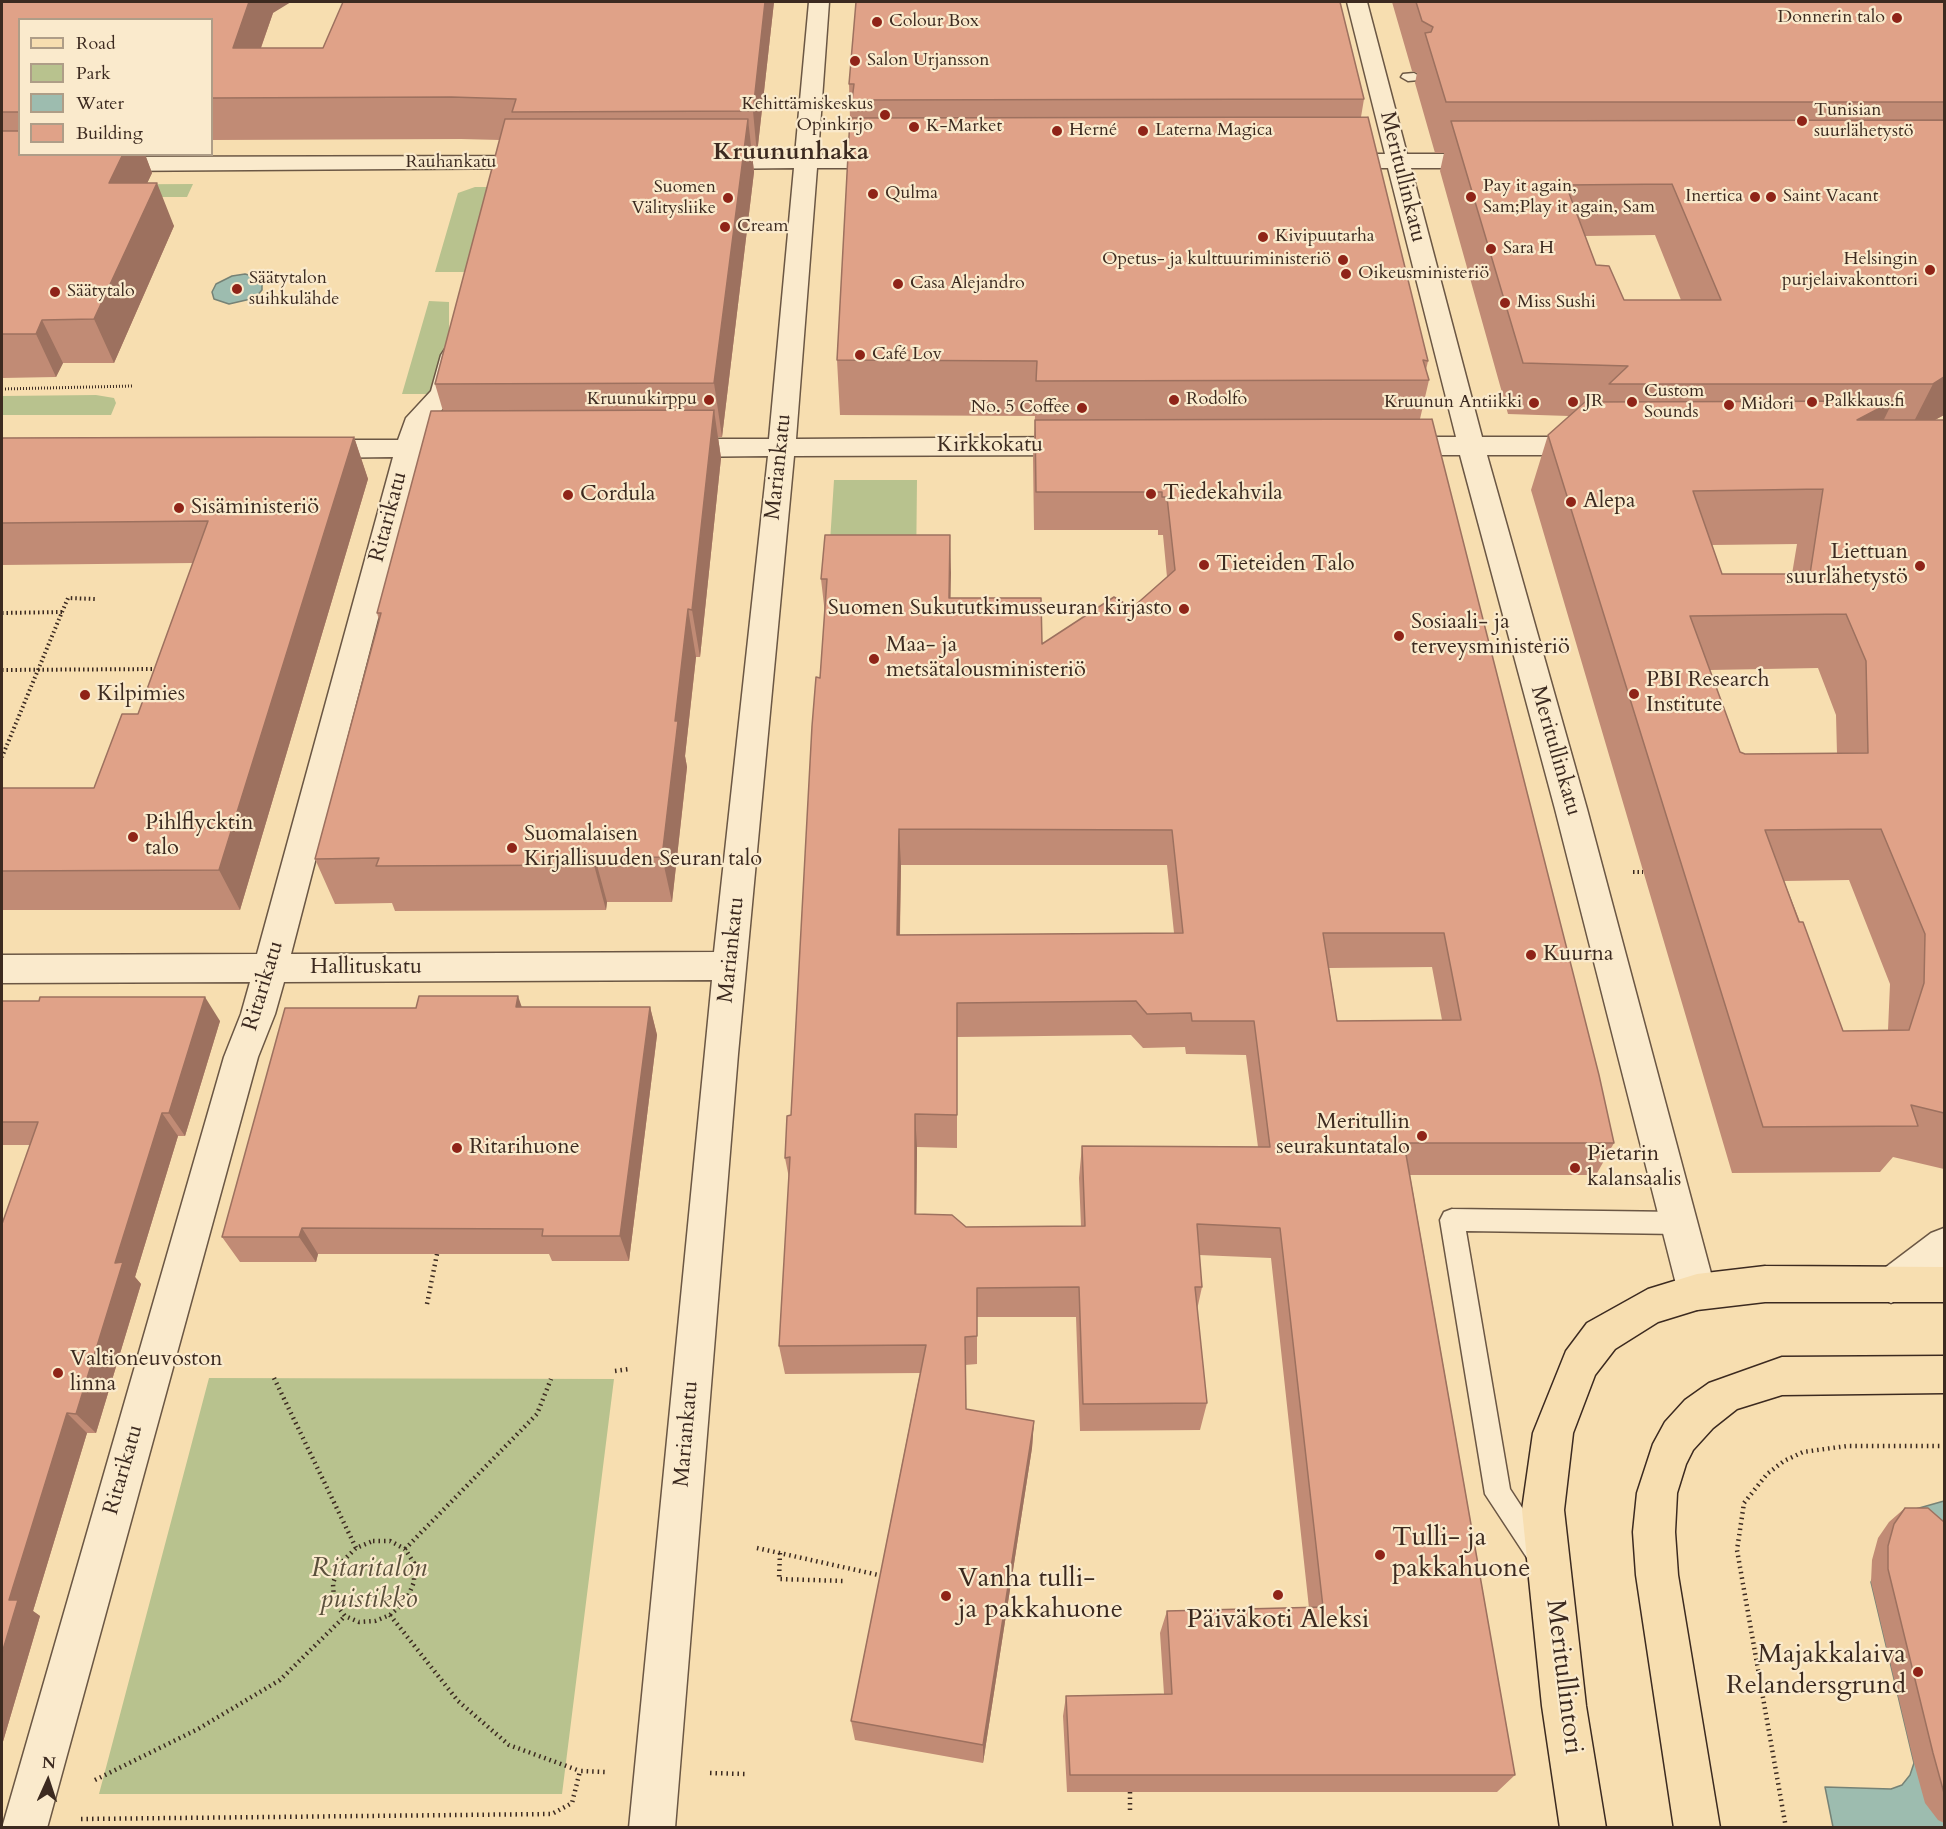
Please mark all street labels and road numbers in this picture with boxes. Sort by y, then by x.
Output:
street label: Meritullinkatu [1373,109,1431,245]
street label: Rauhankatu [406,152,496,174]
street label: Mariankatu [760,413,798,521]
street label: Kirkkokatu [937,433,1043,459]
street label: Ritarikatu [364,469,414,565]
street label: Meritullinkatu [1524,683,1586,819]
street label: Mariankatu [713,896,751,1004]
street label: Ritarikatu [238,938,290,1034]
street label: Hallituskatu [310,955,422,981]
street label: Mariankatu [669,1380,705,1488]
street label: Ritarikatu [99,1422,149,1518]
street label: Meritullintori [1537,1598,1589,1756]

